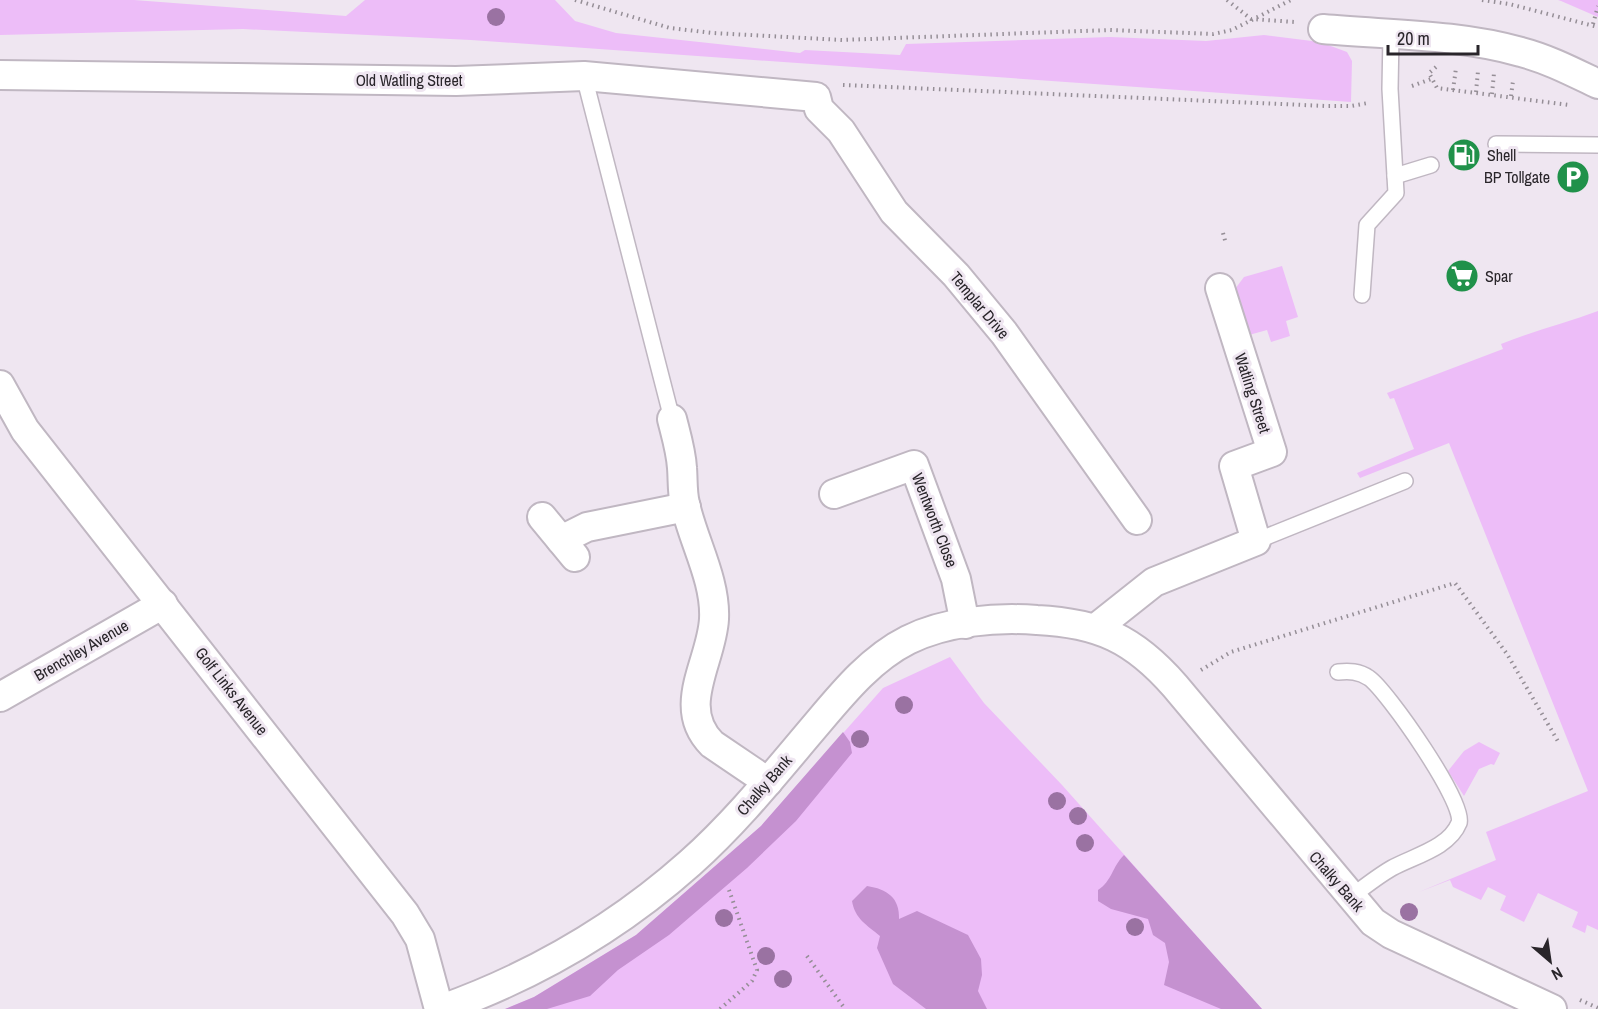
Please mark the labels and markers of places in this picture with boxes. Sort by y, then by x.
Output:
fuel station icon: Shell [1446,137,1482,173]
place label: Shell [1487,144,1516,166]
parking icon: BP Tollgate [1555,159,1591,195]
place label: BP Tollgate [1484,166,1550,188]
supermarket icon: Spar [1444,258,1480,294]
place label: Spar [1485,265,1513,287]

